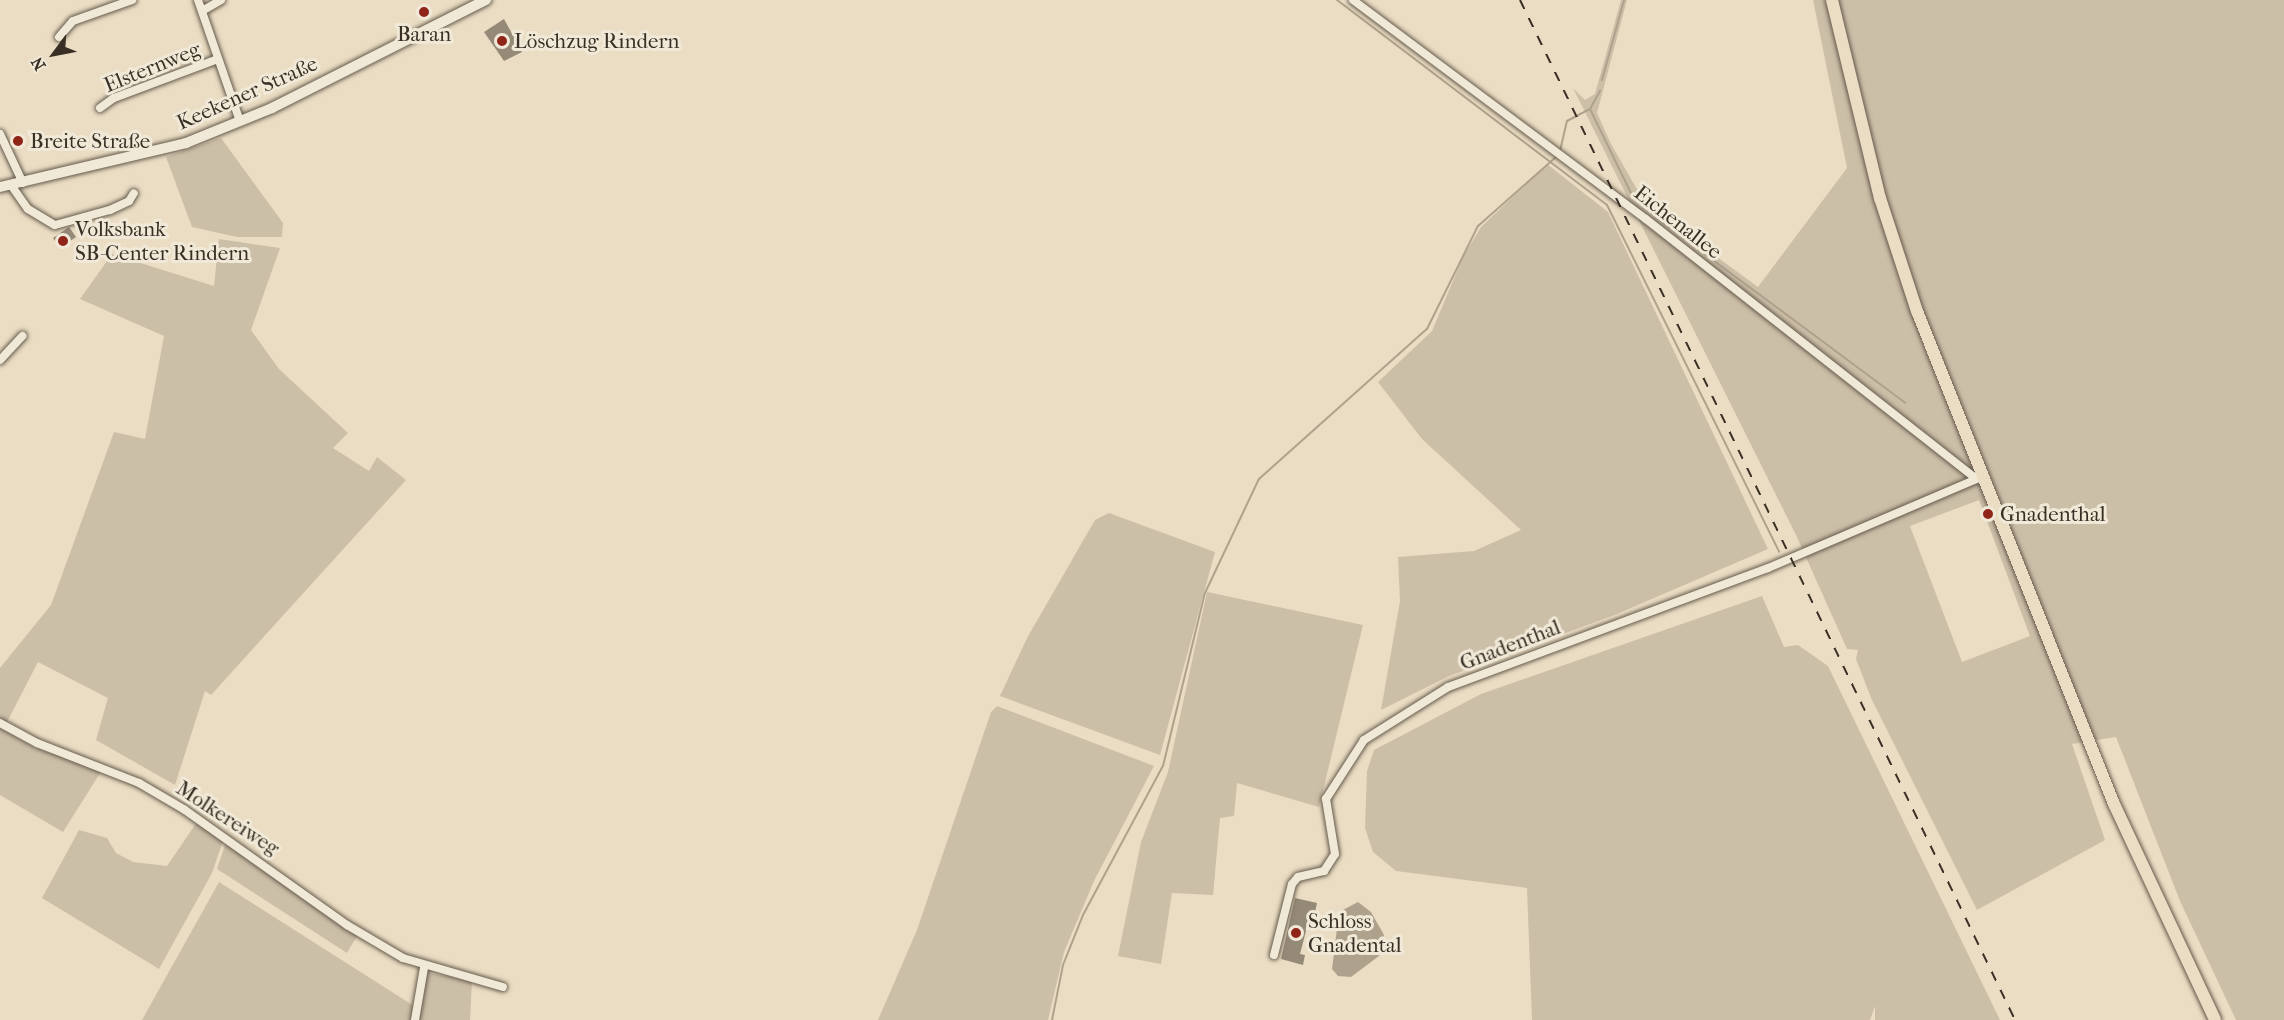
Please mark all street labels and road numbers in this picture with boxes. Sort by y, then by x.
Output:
street label: Elsternweg [100,36,204,98]
street label: Keekener Straße [173,51,321,135]
street label: Eichenallee [1629,180,1727,264]
street label: Gnadenthal [1456,614,1564,676]
street label: Molkereiweg [172,775,284,861]

